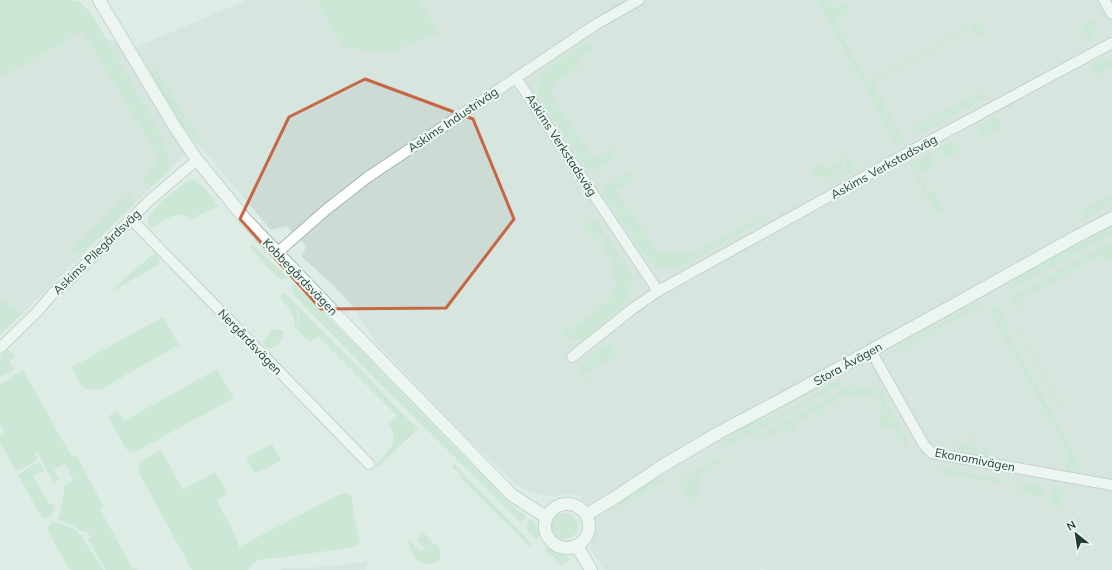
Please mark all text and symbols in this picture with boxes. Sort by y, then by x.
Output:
street label: Askims Industriväg [405,84,501,155]
street label: Askims Verkstadsväg [523,91,600,199]
street label: Askims Verkstadsväg [828,131,939,202]
street label: Askims Pilegårdsväg [50,206,144,297]
street label: Kobbegårdsvägen [260,235,341,318]
street label: Nergårdsvägen [215,306,286,378]
street label: Stora Åvägen [811,339,885,389]
street label: Ekonomivägen [934,444,1017,475]
north arrow [1056,514,1096,554]
text: N [1064,517,1078,533]

